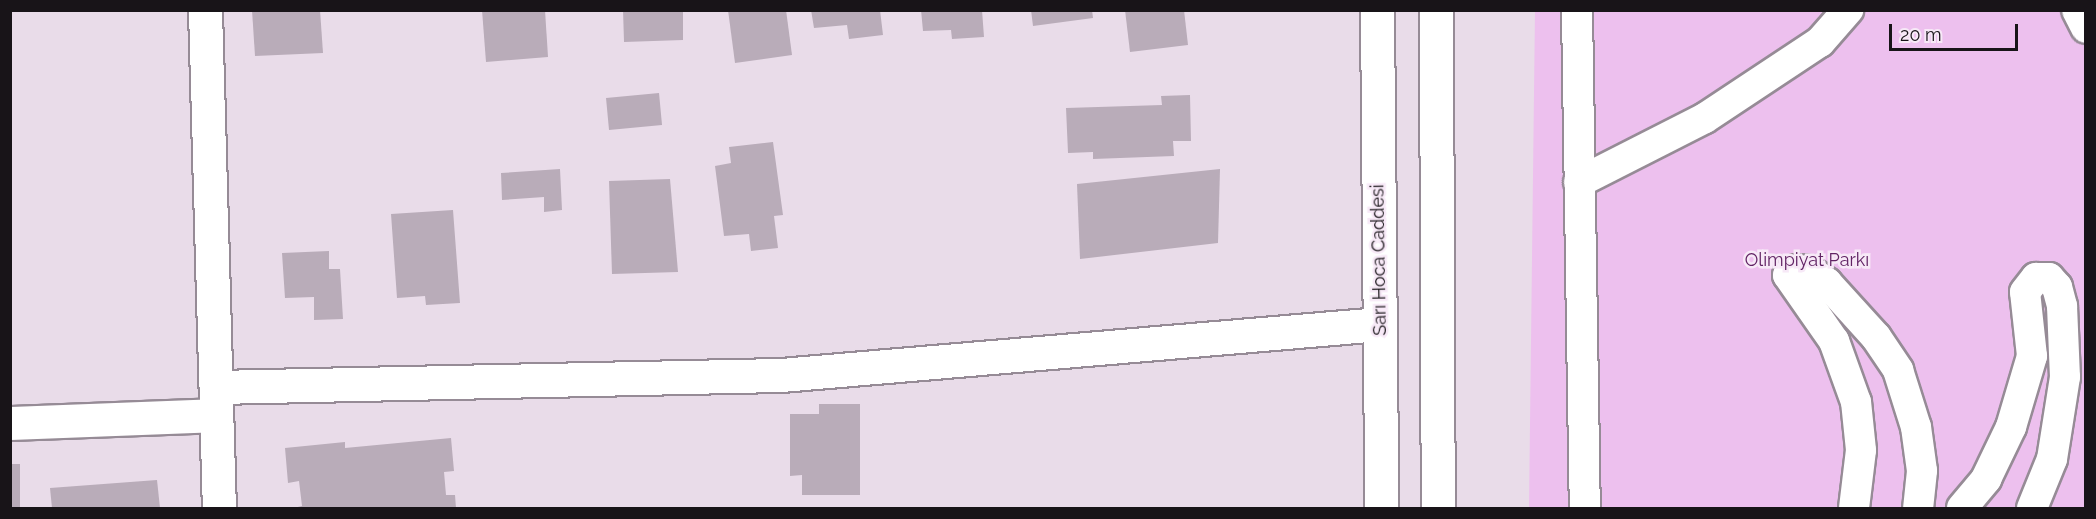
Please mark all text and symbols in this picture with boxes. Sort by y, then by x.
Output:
scale bar [1892,12,2021,50]
text: 20 m [1900,24,1942,45]
street label: Sarı Hoca Caddesi [1367,184,1391,336]
park label: Olimpiyat Parkı [1745,249,1869,271]

